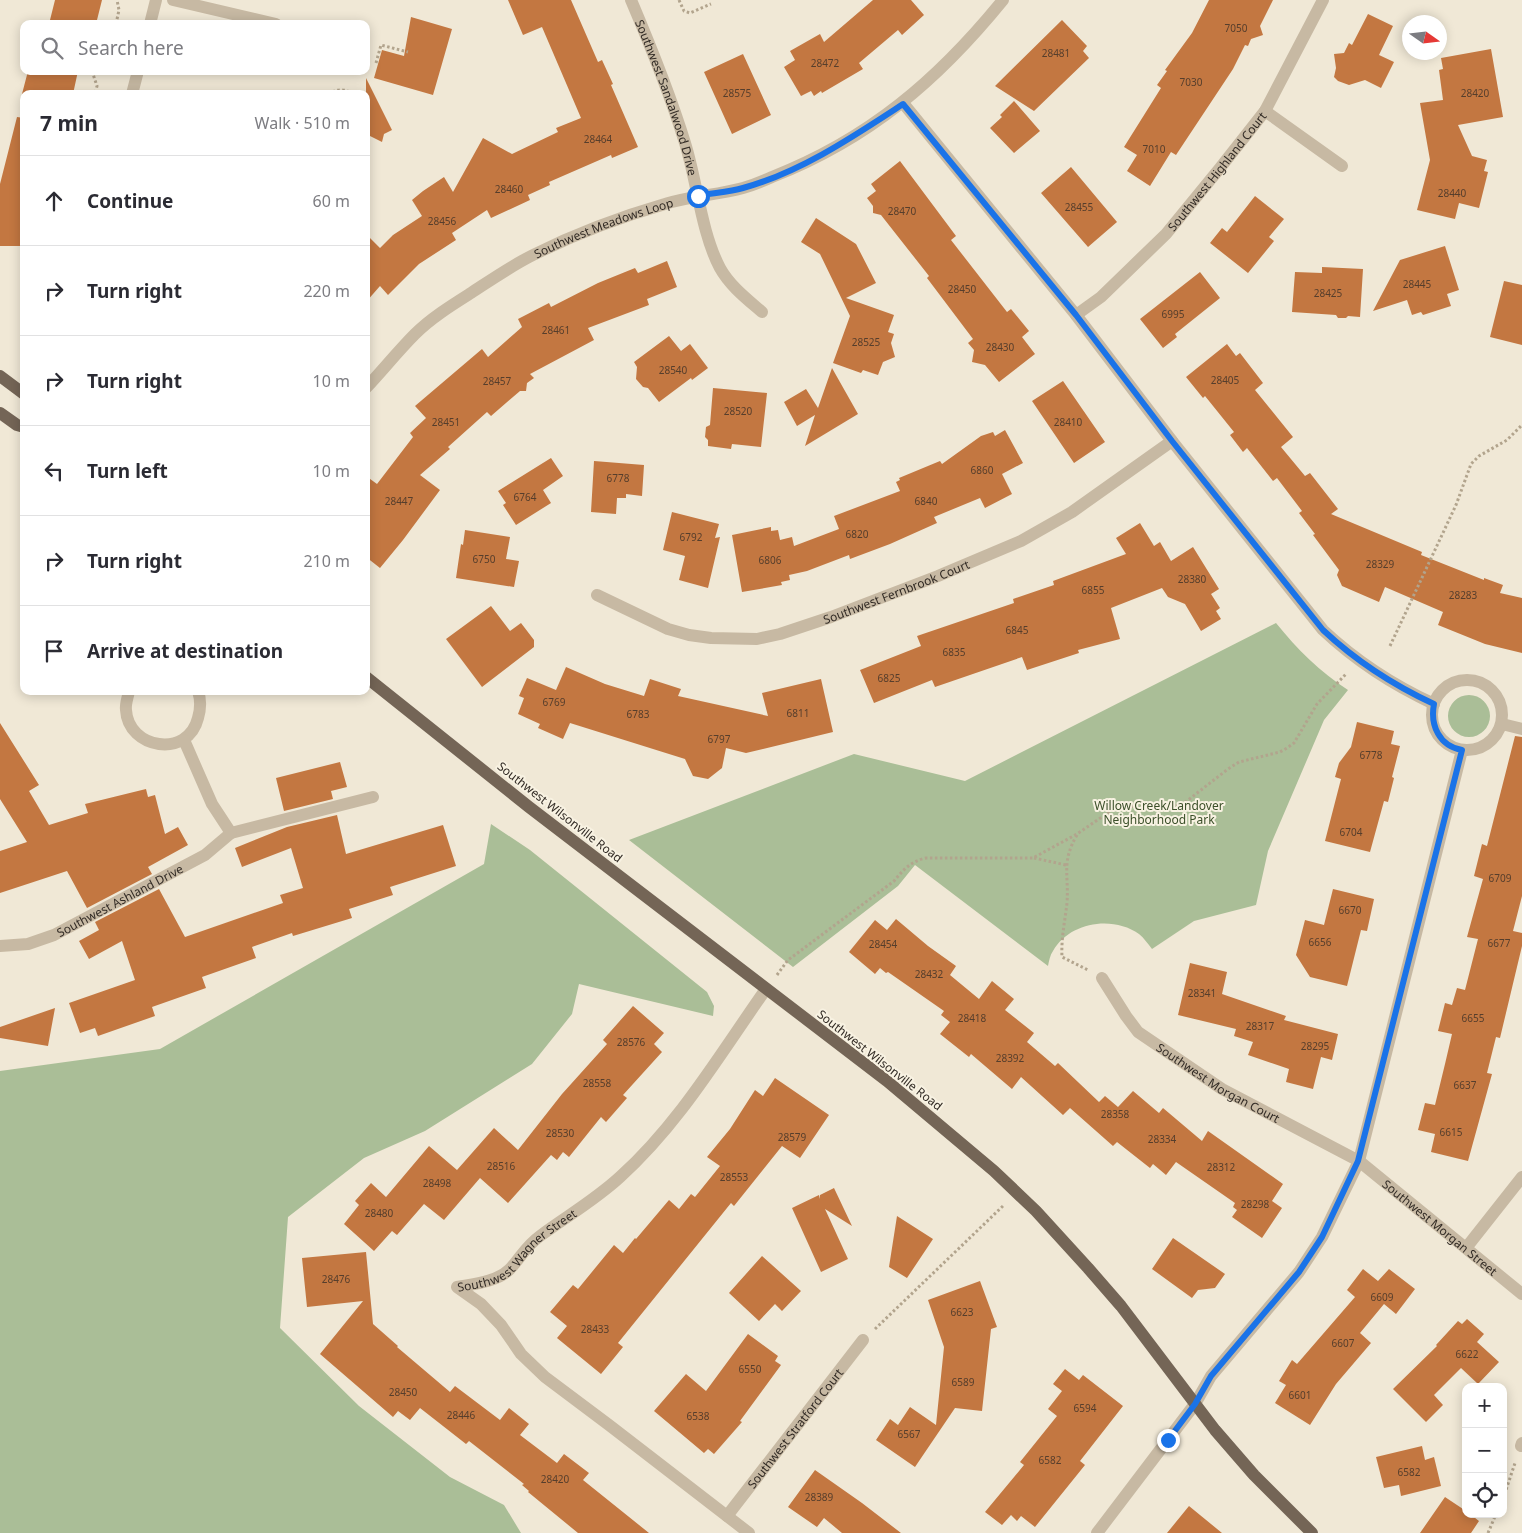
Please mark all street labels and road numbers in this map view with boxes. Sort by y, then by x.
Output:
street label: Southwest Sandalwood Drive [632,17,702,177]
street label: Southwest Highland Court [1163,107,1270,234]
street label: Southwest Meadows Loop [531,194,675,262]
street label: Southwest Fernbrook Court [821,555,972,628]
street label: Southwest Wilsonville Road [494,758,626,866]
street label: Southwest Ashland Drive [54,860,186,941]
street label: Southwest Wilsonville Road [814,1006,946,1114]
street label: Southwest Morgan Court [1153,1039,1284,1127]
street label: Southwest Morgan Street [1379,1175,1502,1280]
street label: Southwest Wagner Street [456,1204,580,1295]
street label: Southwest Stratford Court [743,1364,847,1492]

